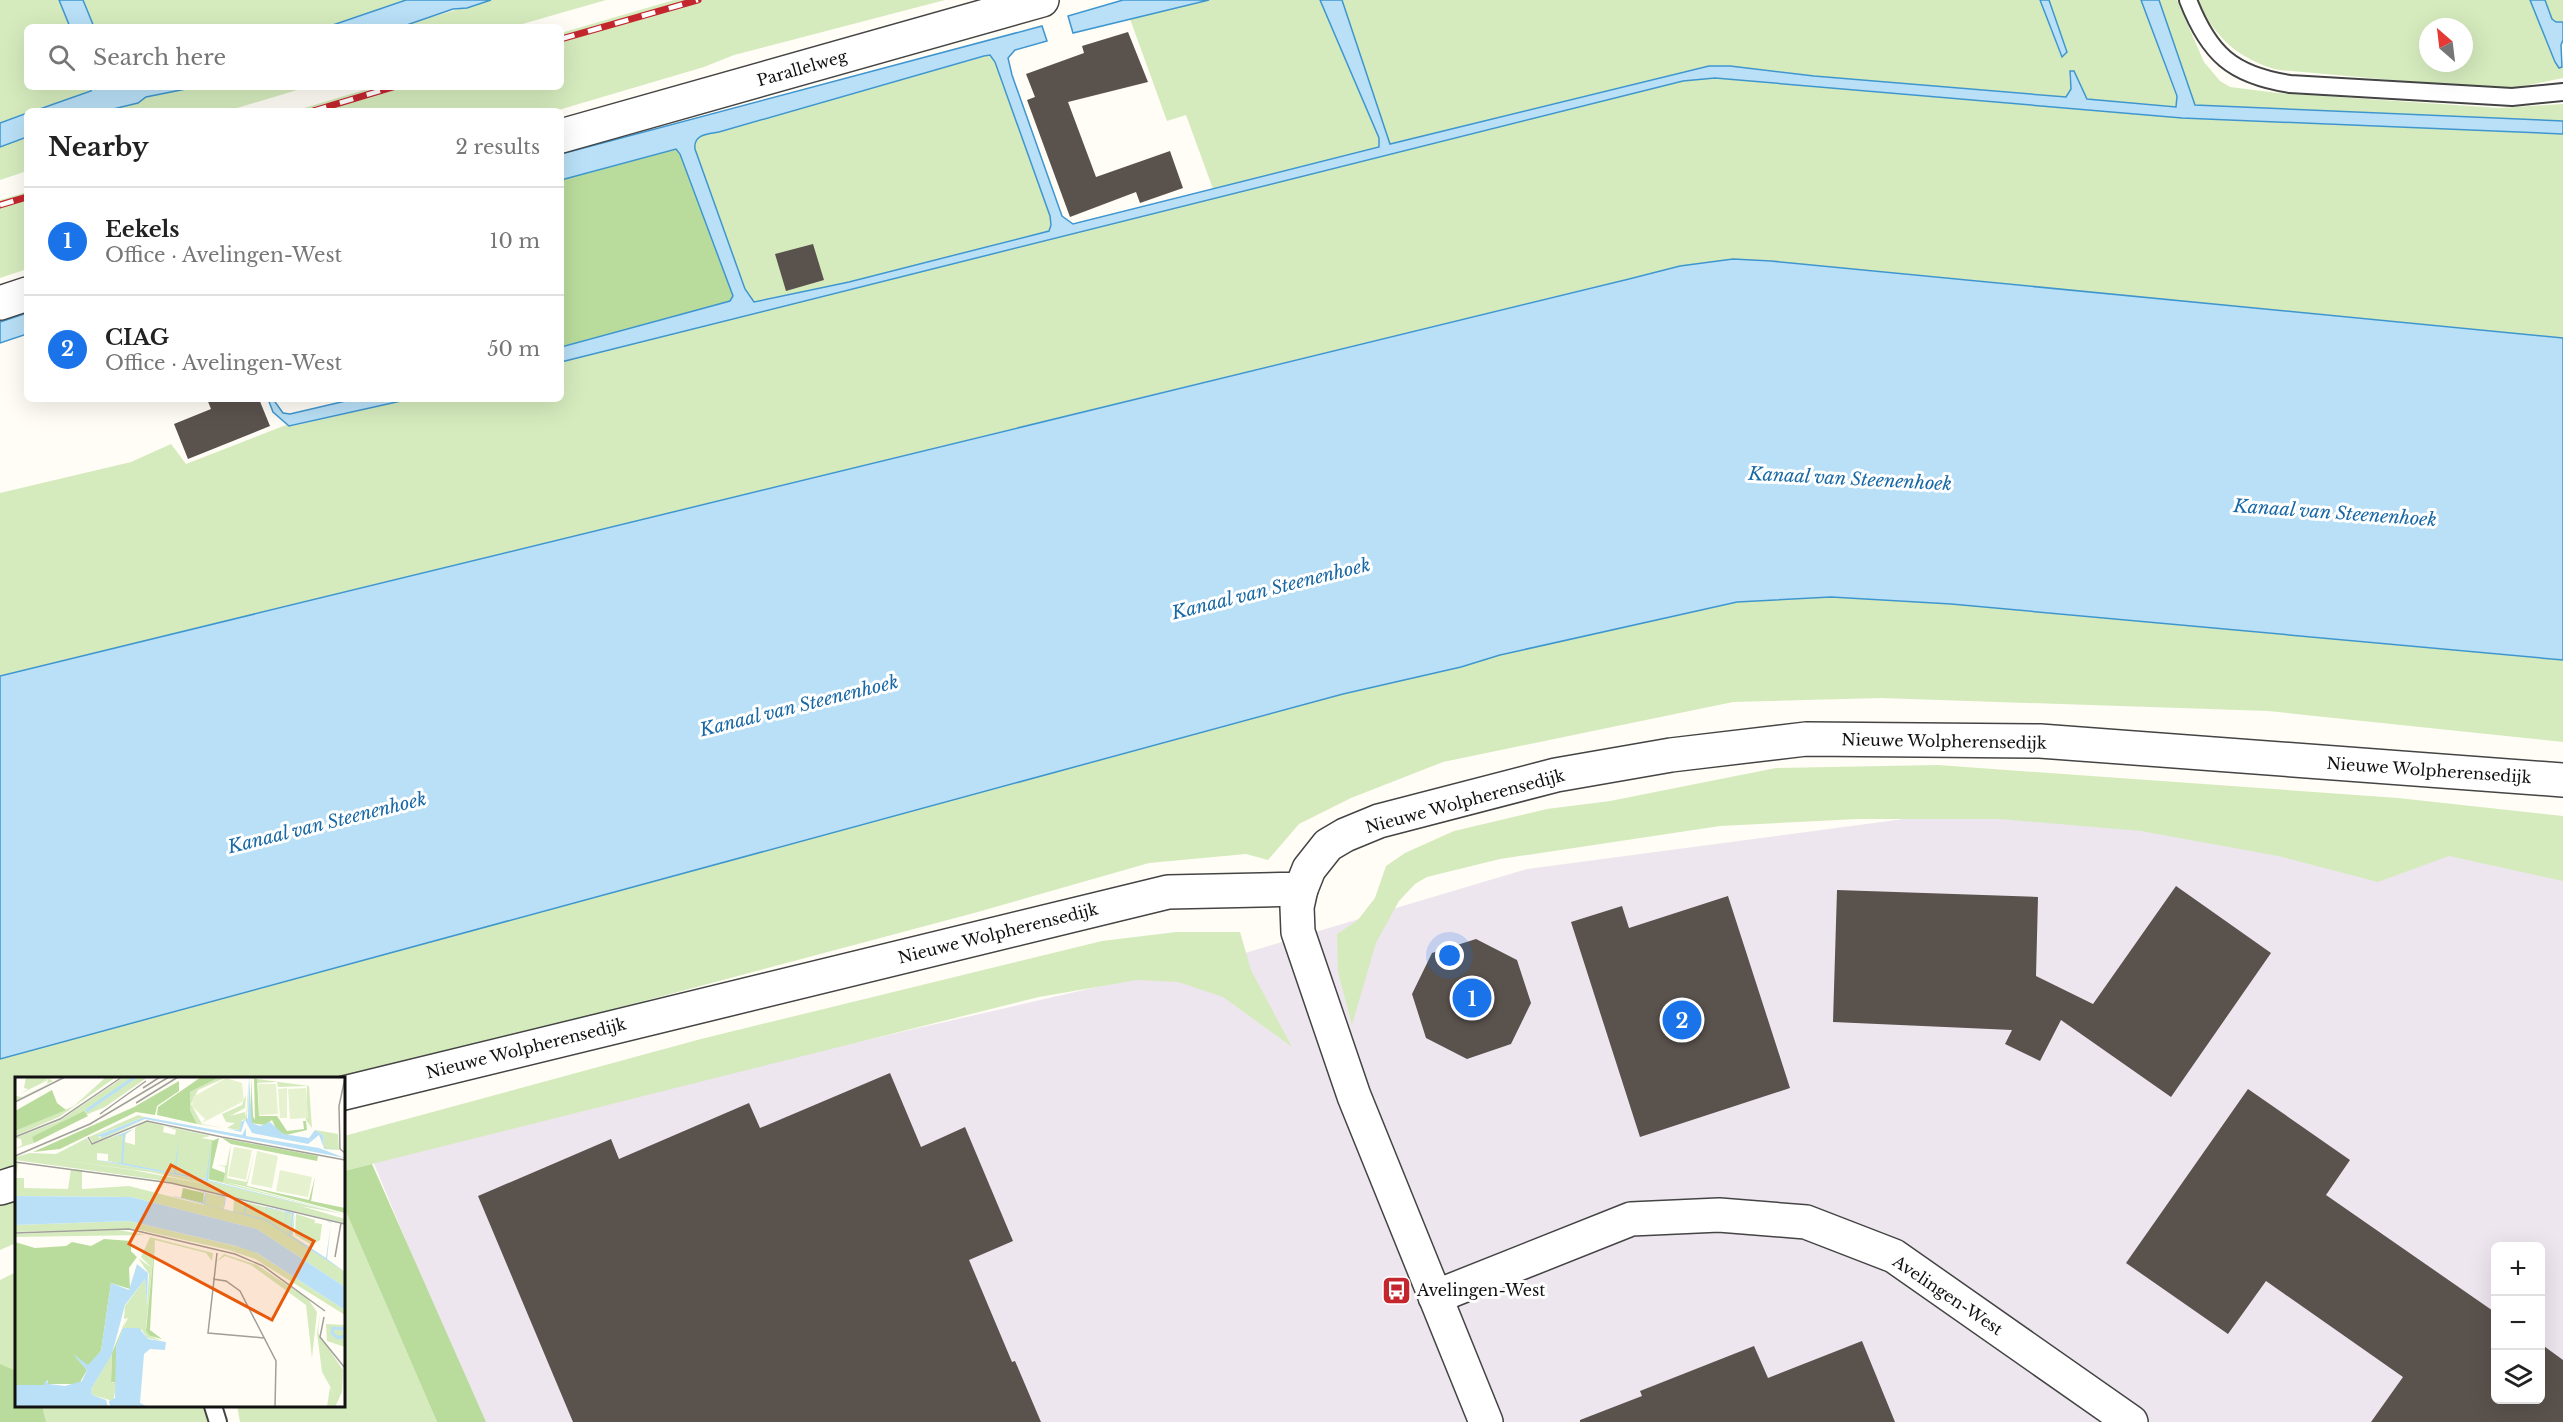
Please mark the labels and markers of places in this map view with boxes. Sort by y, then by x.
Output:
pin: 1 [1452,976,1492,1020]
pin: 2 [1662,998,1702,1042]
bus stop icon: Avelingen-West [1380,1274,1412,1306]
place label: Avelingen-West [1416,1280,1545,1300]

